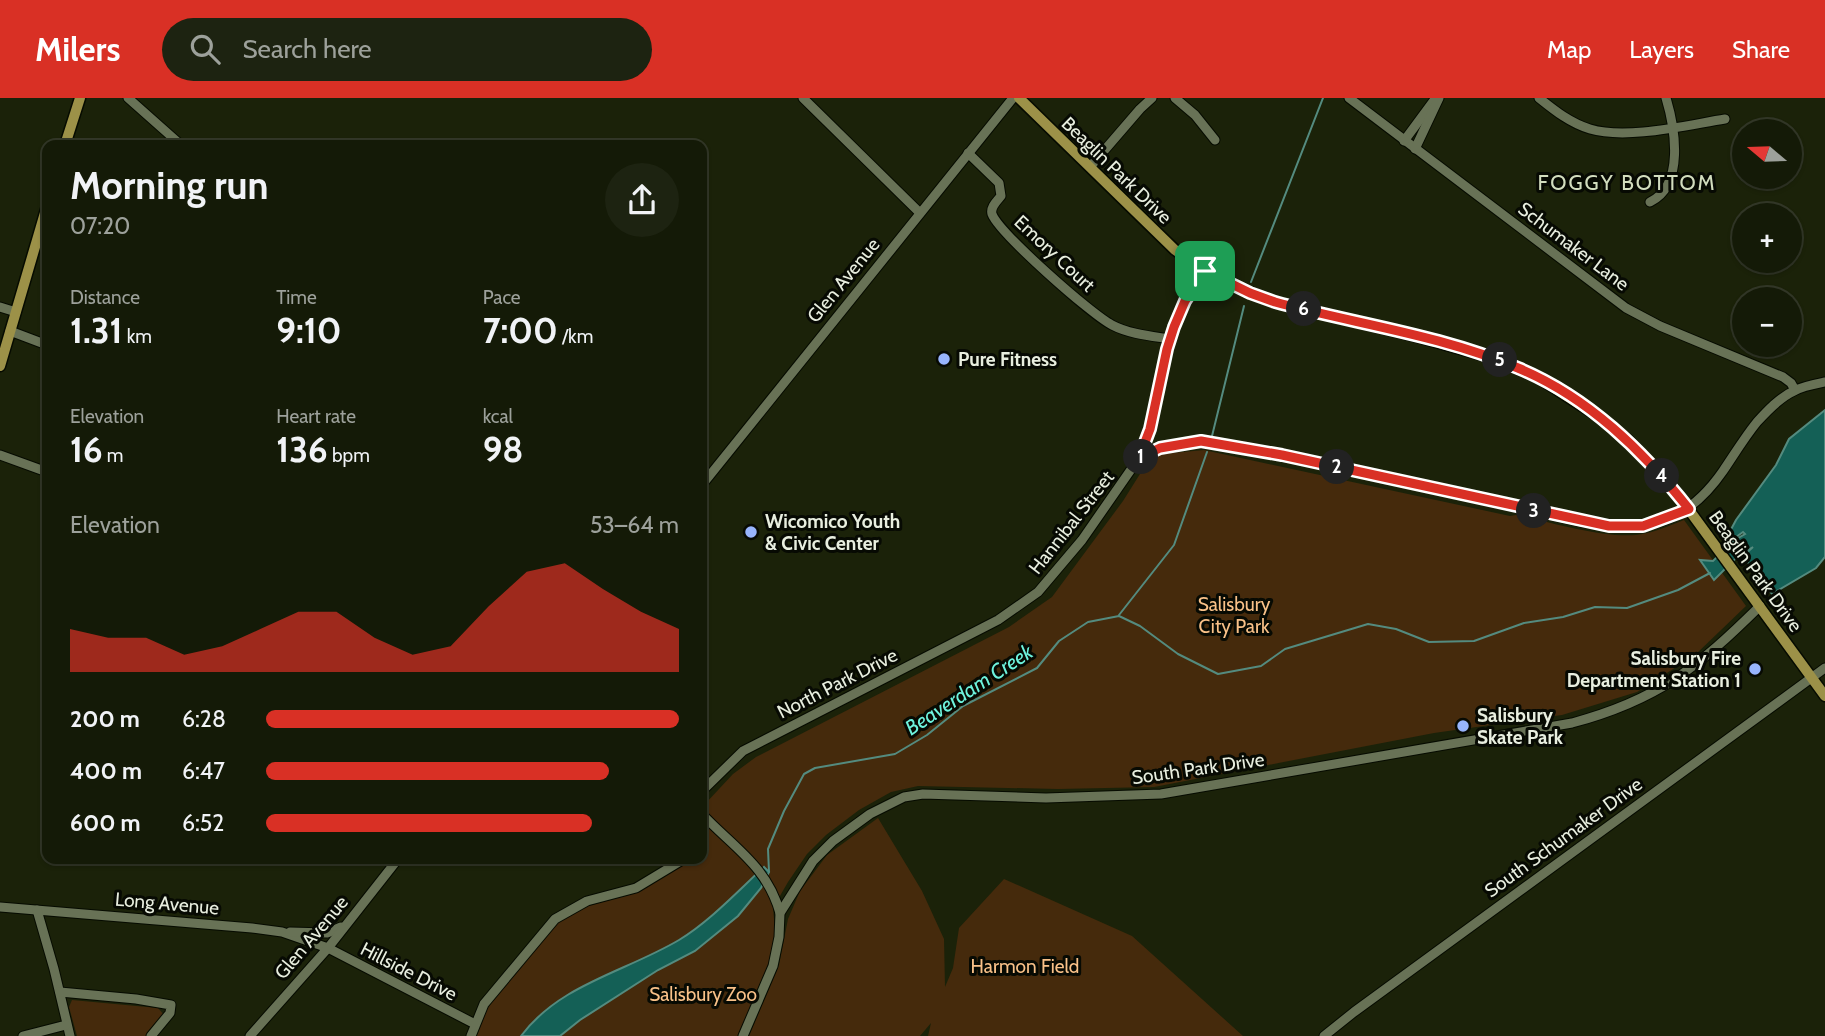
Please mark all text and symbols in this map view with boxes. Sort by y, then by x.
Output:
search box [162,18,652,81]
text: Milers [35,29,120,69]
icon: search [186,30,224,68]
text: Search here [242,33,372,65]
text: Map [1547,35,1591,64]
text: Layers [1629,35,1694,64]
text: Share [1732,35,1790,64]
street label: Beaglin Park Drive [1057,112,1177,229]
north arrow [1732,119,1802,189]
map controls [1732,119,1802,357]
text: Morning run [70,162,269,209]
button: share [605,163,679,237]
district label: FOGGY BOTTOM [1537,170,1717,195]
street label: Schumaker Lane [1514,197,1634,296]
button: + [1732,203,1802,273]
street label: Emory Court [1010,210,1100,297]
text: 07:20 [70,212,130,240]
street label: Glen Avenue [802,233,885,327]
pin [1175,241,1235,301]
icon: arrive [1186,252,1224,290]
text: Distance [70,286,140,309]
text: Time [276,286,317,309]
text: Pace [483,286,521,309]
button: − [1732,287,1802,357]
pin: 6 [1286,292,1322,326]
text: 6 [1298,297,1309,320]
text: 1.31 [70,309,122,352]
text: 9:10 [276,309,341,352]
text: 7:00 [483,309,558,352]
text: km [122,325,152,348]
text: /km [558,325,593,348]
pin: 5 [1482,342,1518,378]
place label: Pure Fitness [958,348,1057,371]
text: 5 [1494,348,1505,371]
marker: Pure Fitness [936,351,952,367]
text: Elevation [70,405,144,428]
text: Heart rate [276,405,356,428]
text: kcal [483,405,513,428]
text: 16 [70,428,103,471]
text: 136 [276,428,328,471]
text: 98 [483,428,523,471]
pin: 1 [1124,440,1158,474]
text: m [103,444,124,467]
text: bpm [328,444,370,467]
text: 1 [1137,445,1144,468]
pin: 2 [1320,450,1354,484]
text: 2 [1331,455,1342,478]
pin: 4 [1644,458,1680,494]
text: 4 [1656,464,1667,487]
street label: Hannibal Street [1024,466,1119,579]
pin: 3 [1516,494,1552,528]
text: 3 [1528,499,1539,522]
street label: Beaglin Park Drive [1704,506,1807,637]
place label: Wicomico Youth & Civic Center [765,510,900,555]
text: Elevation [70,511,160,539]
text: 53–64 m [590,511,679,539]
marker: Wicomico Youth & Civic Center [743,524,759,540]
park label: Salisbury City Park [1198,593,1271,638]
water label: Beaverdam Creek [900,638,1038,740]
street label: North Park Drive [773,643,901,724]
place label: Salisbury Fire Department Station 1 [1567,647,1741,692]
marker: Salisbury Fire Department Station 1 [1747,661,1763,677]
place label: Salisbury Skate Park [1477,704,1564,749]
text: 200 m [70,705,140,733]
text: 6:28 [182,705,226,733]
marker: Salisbury Skate Park [1455,718,1471,734]
street label: South Park Drive [1130,748,1266,789]
text: 400 m [70,757,142,785]
text: 6:47 [182,757,225,785]
street label: South Schumaker Drive [1480,772,1647,902]
text: 600 m [70,809,141,837]
text: 6:52 [182,809,224,837]
street label: Long Avenue [114,887,220,920]
street label: Glen Avenue [270,891,353,984]
street label: Hillside Drive [357,937,461,1006]
park label: Harmon Field [971,955,1079,978]
park label: Salisbury Zoo [649,983,757,1006]

